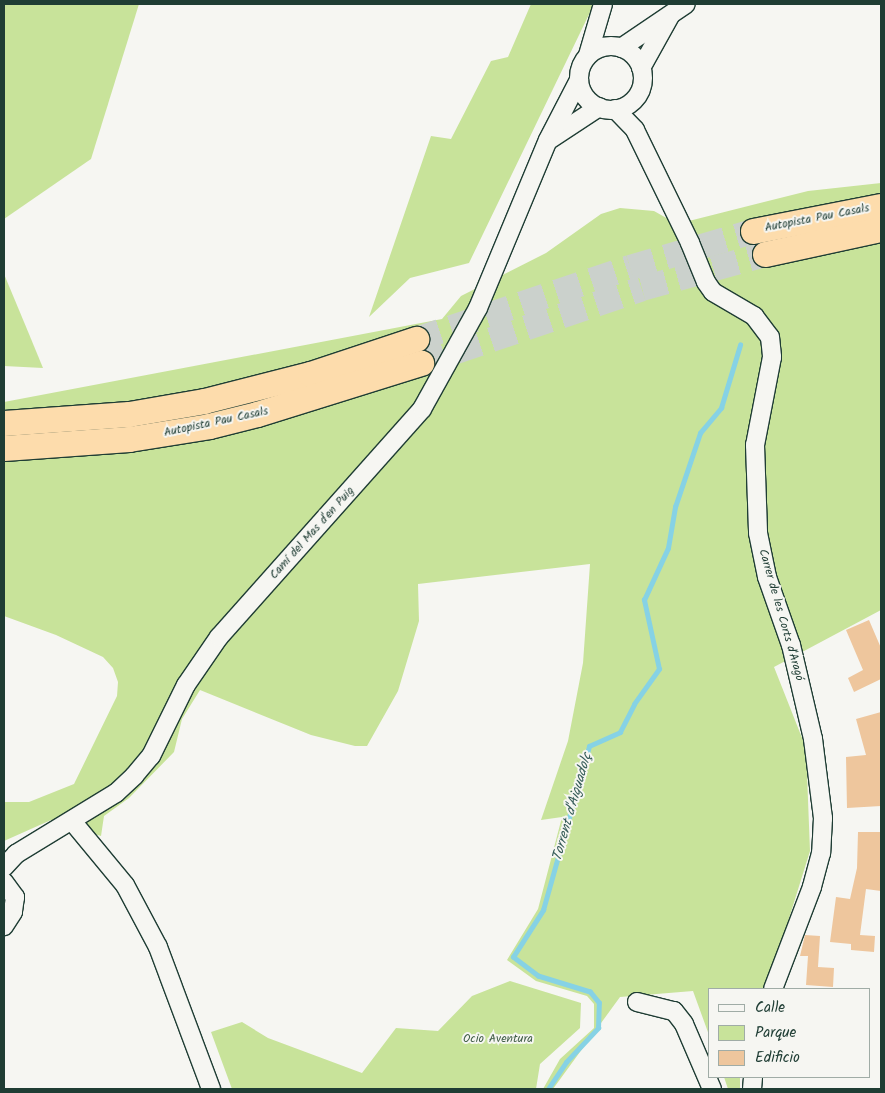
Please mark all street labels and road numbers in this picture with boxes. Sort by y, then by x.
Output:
street label: Autopista Pau Casals [763,201,871,235]
street label: Autopista Pau Casals [163,404,269,440]
street label: Camí del Mas d'en Puig [267,484,357,582]
street label: Carrer de les Corts d'Aragó [755,547,807,683]

